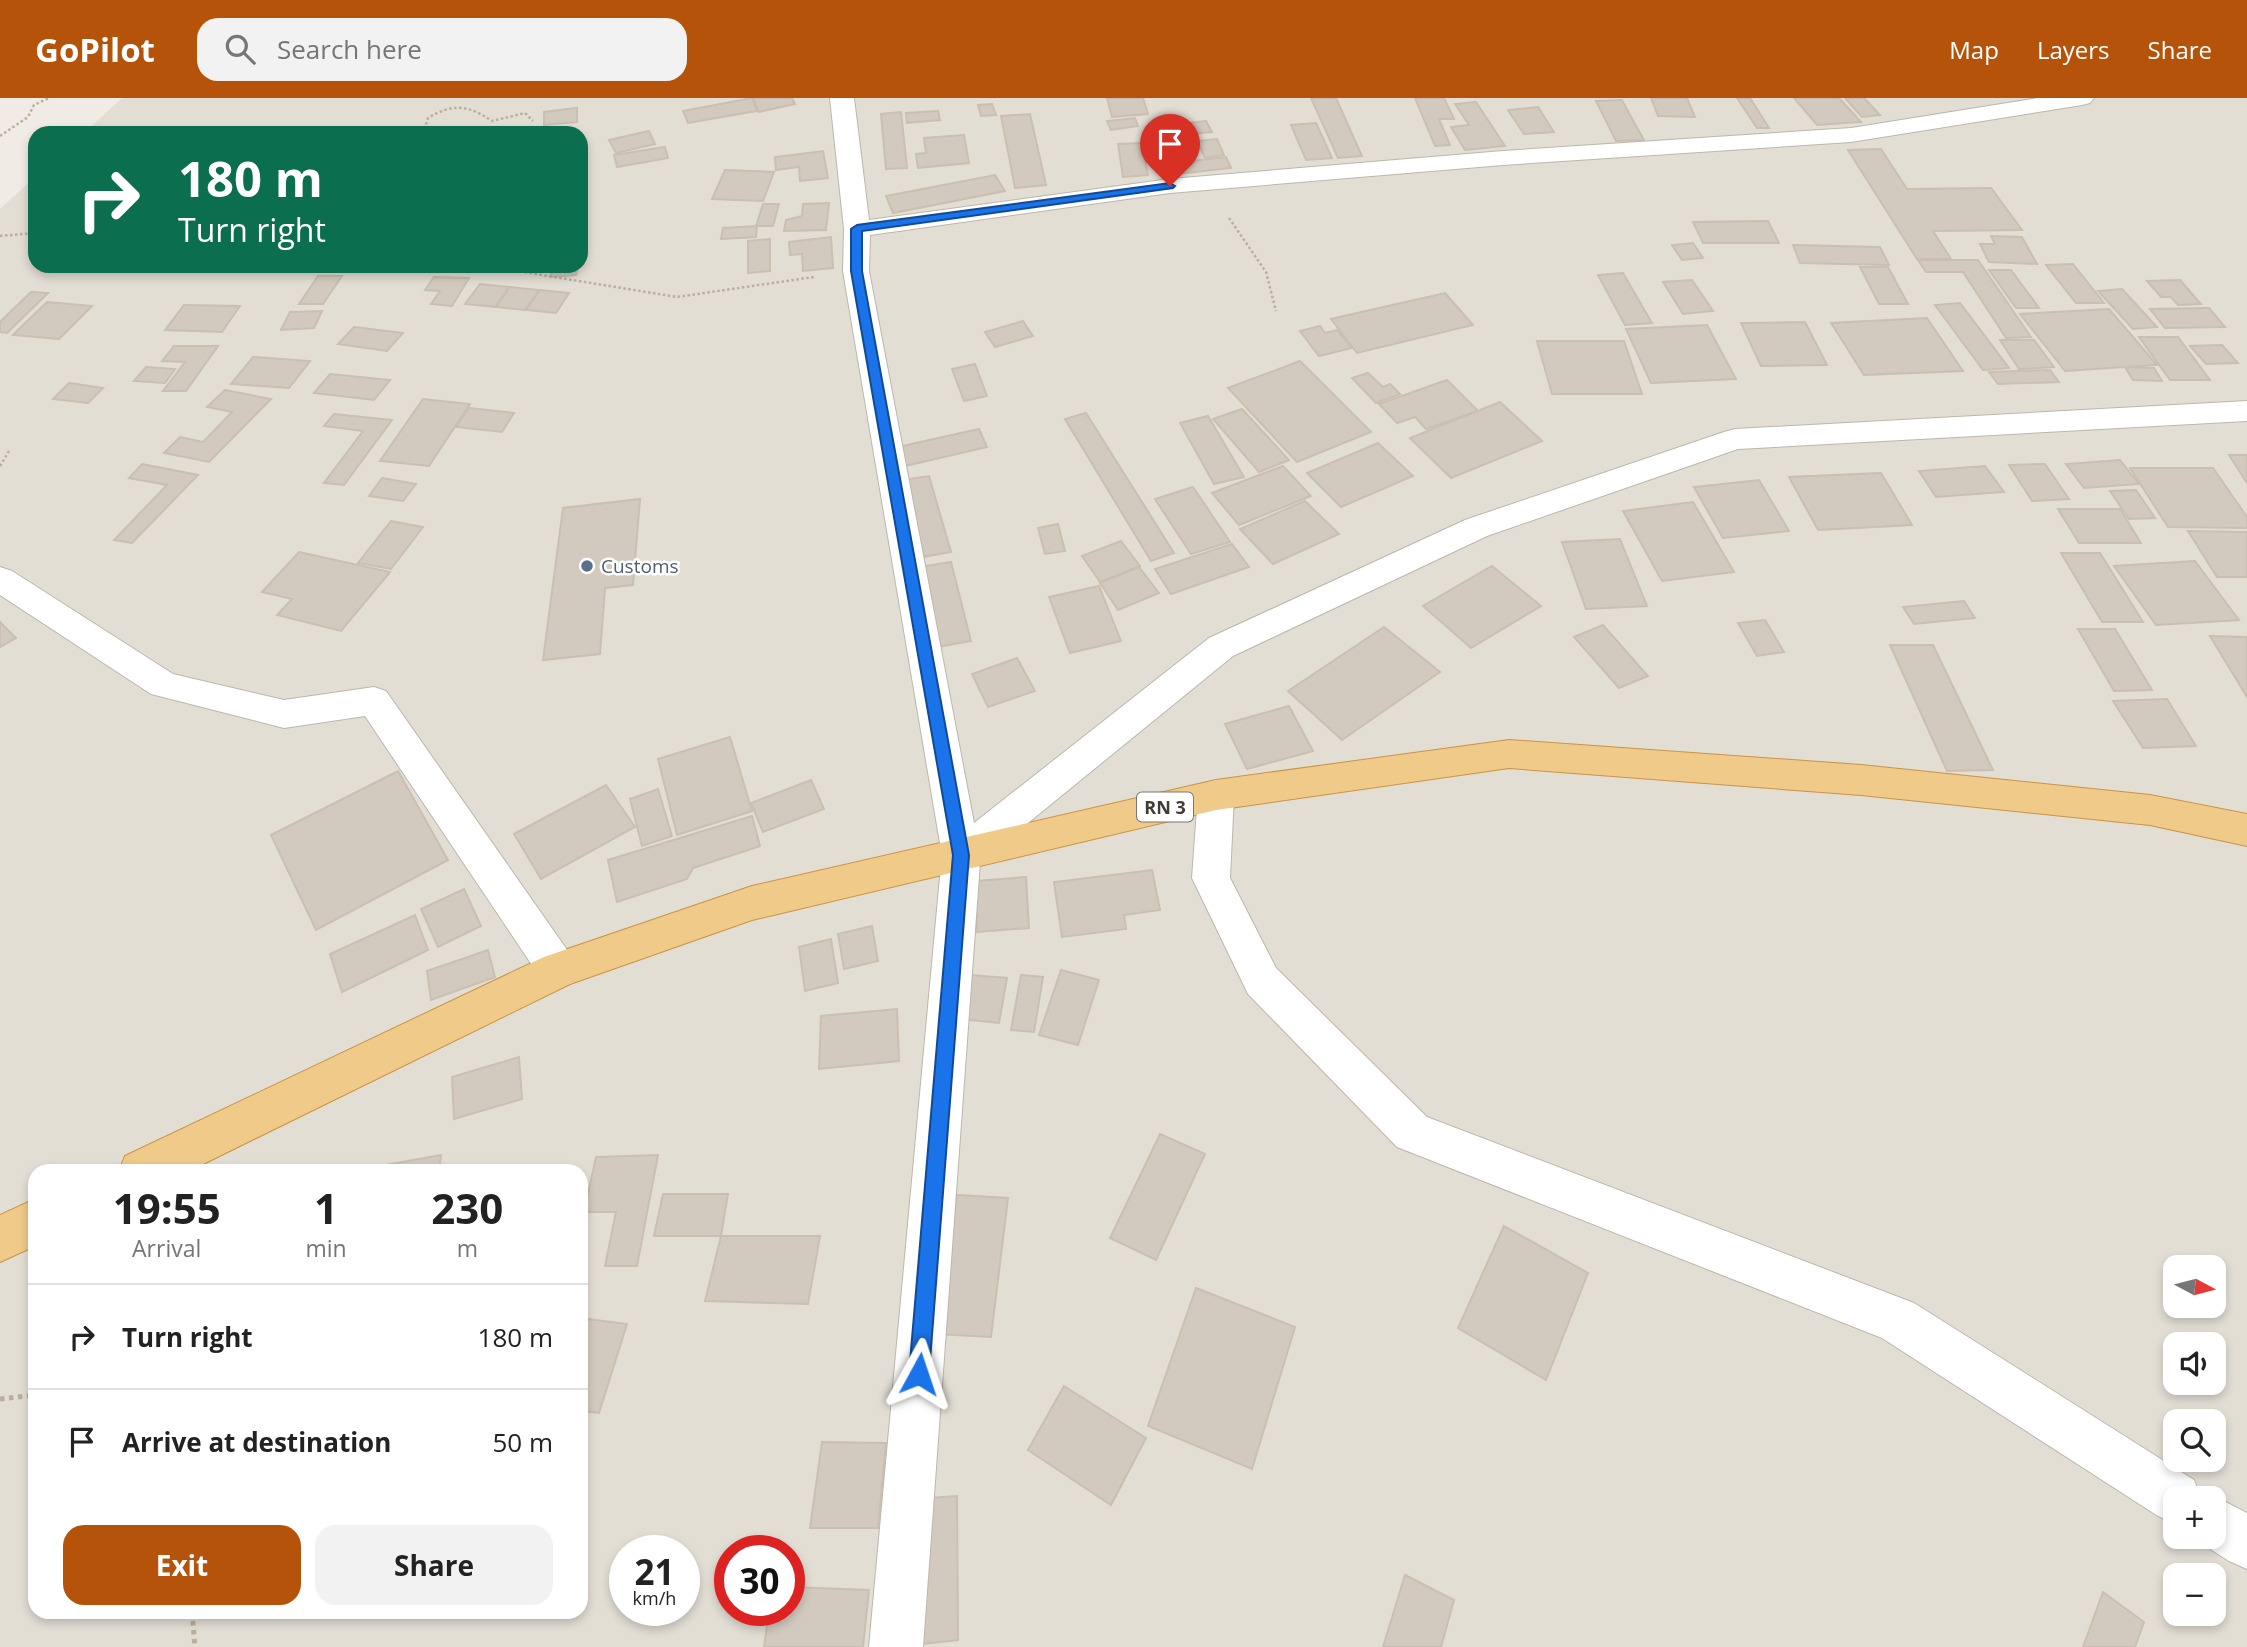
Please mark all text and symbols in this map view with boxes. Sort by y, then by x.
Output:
search box [197,18,687,81]
text: GoPilot [35,27,155,72]
icon: search [221,30,259,68]
text: Search here [277,31,422,67]
text: Map [1949,33,1999,66]
text: Layers [2037,33,2110,66]
text: Share [2148,33,2212,66]
pin [1140,114,1200,186]
icon: arrive [1151,125,1189,163]
text: 180 m [178,145,323,211]
icon: right [63,154,154,245]
text: Turn right [178,208,326,251]
place label: Customs [601,553,679,579]
marker: Customs [579,558,595,574]
road number: RN 3 [1137,792,1193,822]
text: 19:55 [113,1179,221,1236]
text: 1 [314,1179,338,1236]
text: 230 [431,1179,503,1236]
text: Arrival [132,1232,201,1264]
text: min [305,1232,347,1264]
text: m [457,1232,478,1264]
north arrow [2163,1255,2226,1318]
map controls [2163,1255,2226,1626]
icon: right [63,1318,101,1356]
text: Turn right [122,1319,253,1355]
text: 180 m [478,1319,553,1355]
button: sound [2163,1332,2226,1395]
position arrow [882,1337,956,1411]
button: search [2163,1409,2226,1472]
icon: arrive [63,1423,101,1461]
text: Arrive at destination [122,1424,391,1460]
text: 50 m [492,1424,553,1460]
button: + [2163,1486,2226,1549]
button: Exit [63,1525,301,1605]
button: Share [315,1525,553,1605]
speed limit sign: 30 [714,1535,805,1626]
text: 21 [634,1548,675,1595]
button: − [2163,1563,2226,1626]
text: km/h [633,1586,676,1610]

